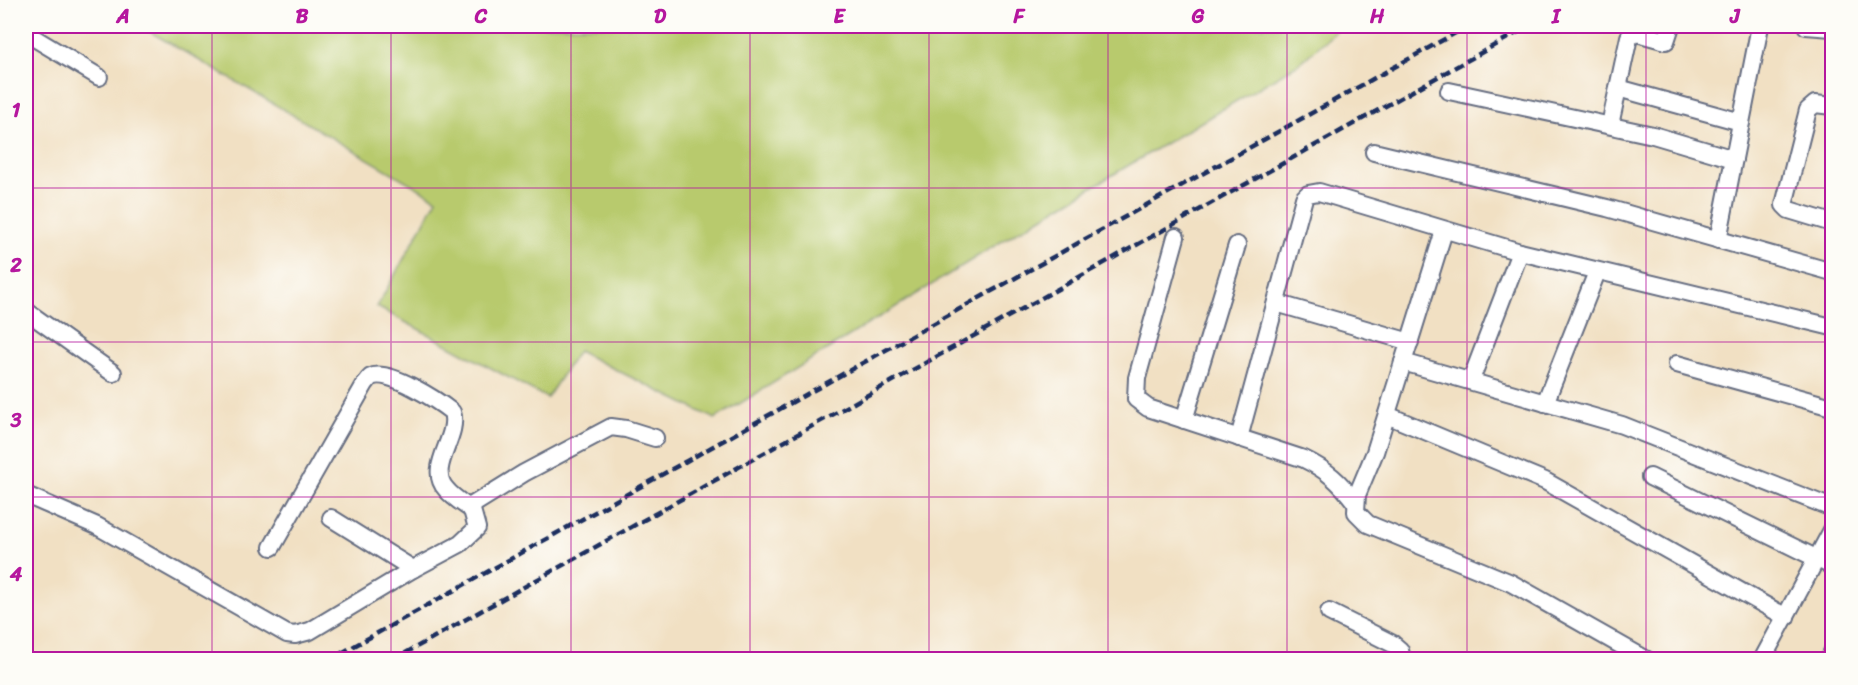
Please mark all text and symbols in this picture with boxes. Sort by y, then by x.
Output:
text: A [115,0,130,34]
text: B [296,0,309,34]
text: C [474,0,488,34]
text: D [654,0,667,34]
text: E [833,0,846,34]
text: F [1013,0,1026,34]
text: G [1191,0,1205,34]
text: H [1369,0,1385,34]
text: I [1551,0,1562,34]
text: J [1729,0,1741,34]
text: 1 [12,93,21,128]
text: 2 [9,248,22,283]
text: 3 [10,403,22,438]
text: 4 [9,557,23,592]

